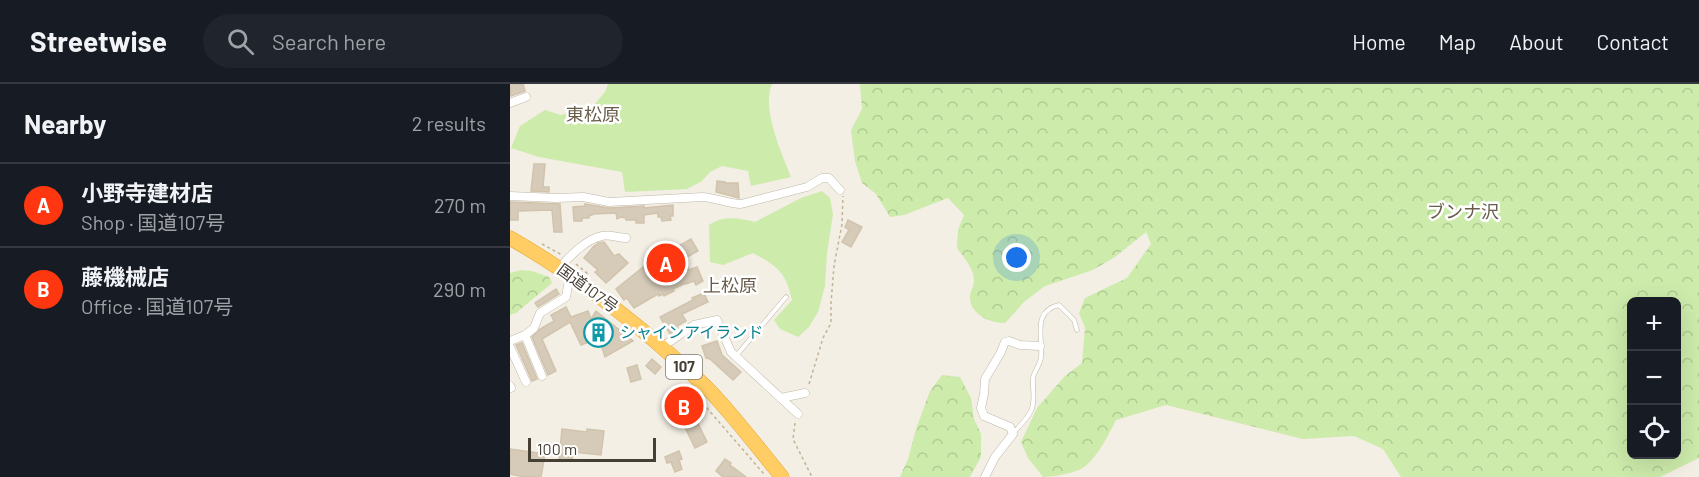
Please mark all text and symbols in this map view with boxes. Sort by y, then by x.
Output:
search box [203,14,623,68]
text: Streetwise [30,24,167,58]
icon: search [224,25,257,58]
text: Search here [272,28,386,54]
text: Home [1352,29,1406,54]
text: Map [1439,29,1476,54]
text: About [1509,29,1564,54]
text: Contact [1597,29,1669,54]
district label: 東松原 [566,103,620,125]
text: Nearby [24,108,106,139]
text: 2 results [412,111,486,135]
text: 小野寺建材店 [81,179,213,205]
text: A [37,193,50,217]
text: 270 m [434,193,486,217]
district label: ブンナ沢 [1427,200,1499,222]
text: Shop · 国道107号 [81,210,225,234]
pin: A [646,240,686,285]
your location [1002,243,1031,272]
street label: 国道107号 [554,259,622,316]
text: 藤機械店 [81,263,169,289]
district label: 上松原 [703,274,757,296]
text: B [37,277,50,301]
text: 290 m [433,277,486,301]
text: Office · 国道107号 [81,294,233,318]
map controls [1627,297,1681,459]
button: + [1627,297,1681,351]
building icon: シャインアイランド [583,316,615,348]
place label: シャインアイランド [620,322,763,341]
button: − [1627,351,1681,405]
road number: 107 [666,355,702,379]
pin: B [664,384,704,428]
button: locate [1627,405,1681,459]
scale bar [528,435,656,462]
text: 100 m [537,439,577,458]

